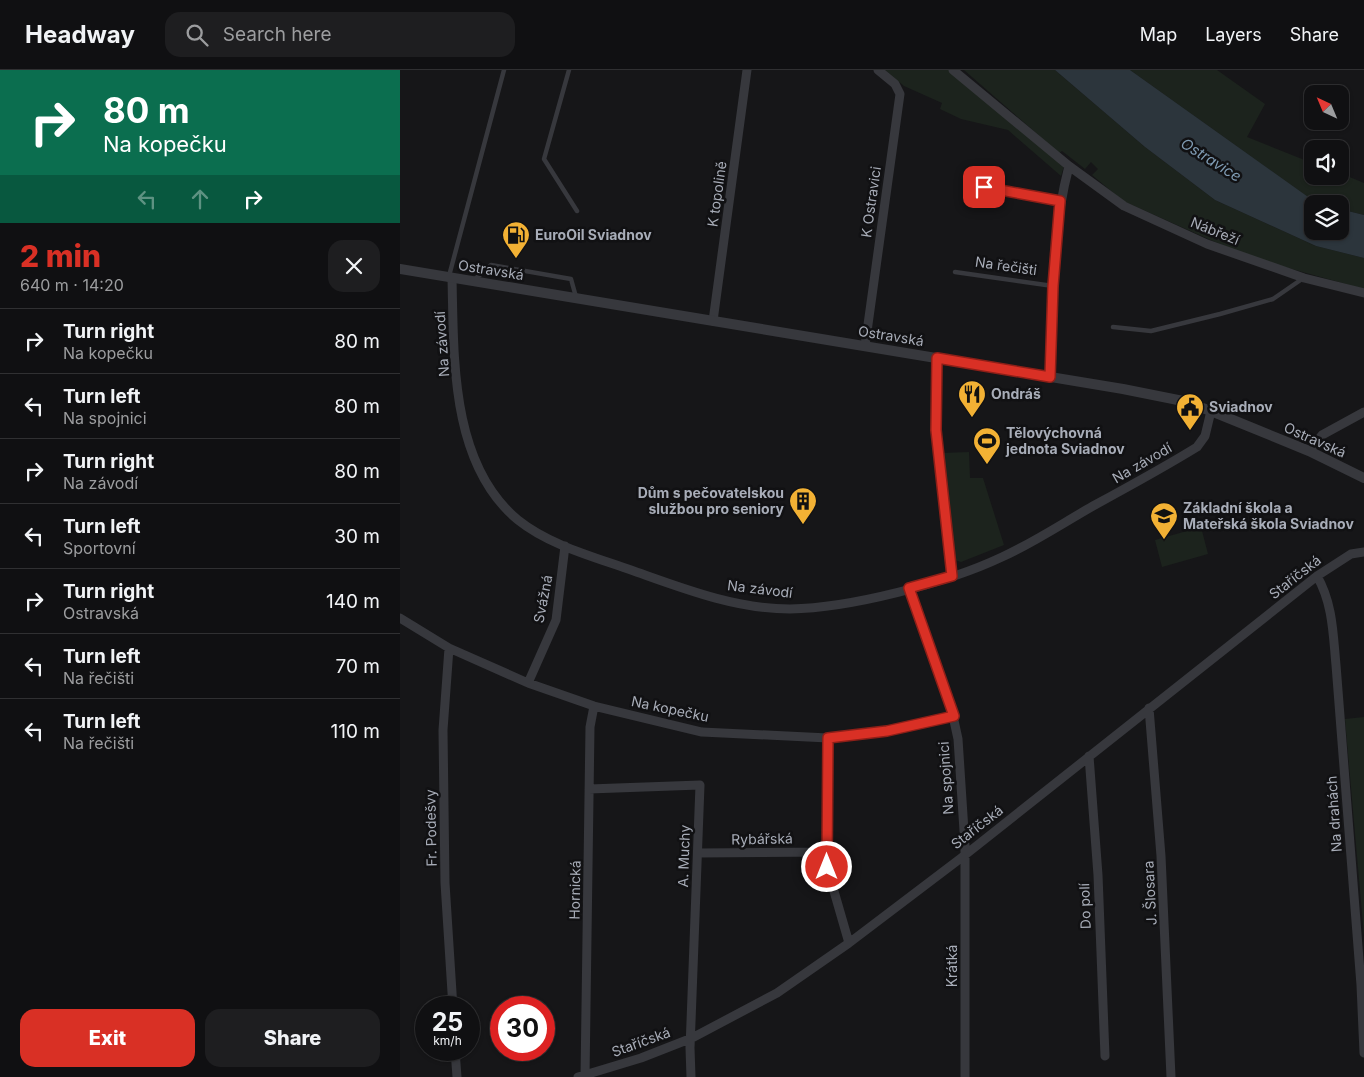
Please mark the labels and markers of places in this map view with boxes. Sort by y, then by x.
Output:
pin [963,166,1005,208]
fuel station icon: EuroOil Sviadnov [501,220,531,259]
place label: EuroOil Sviadnov [535,226,652,243]
restaurant icon: Ondráš [957,379,987,418]
place label: Ondráš [991,385,1041,402]
public building icon: Sviadnov [1175,392,1205,431]
place label: Sviadnov [1209,398,1273,415]
place label: Tělovýchovná jednota Sviadnov [1005,424,1125,457]
sports icon: Tělovýchovná jednota Sviadnov [972,426,1002,465]
place label: Dům s pečovatelskou službou pro seniory [638,484,785,517]
building icon: Dům s pečovatelskou službou pro seniory [788,486,818,525]
place label: Základní škola a Mateřská škola Sviadnov [1183,499,1354,532]
school or university icon: Základní škola a Mateřská škola Sviadnov [1149,501,1179,540]

